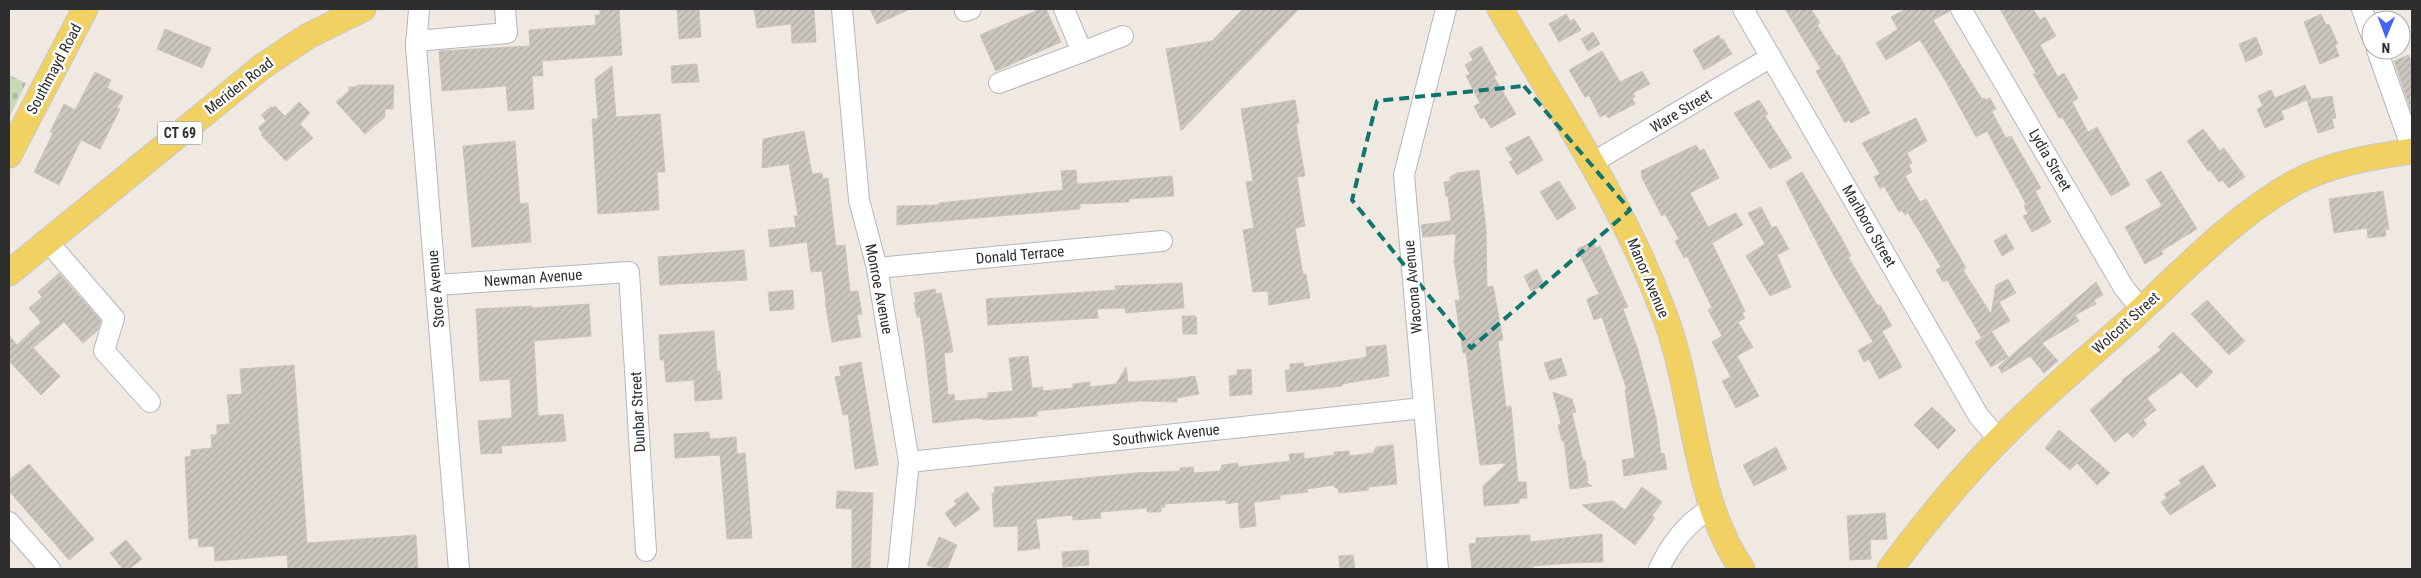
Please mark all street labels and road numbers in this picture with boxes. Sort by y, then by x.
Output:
street label: Southmayd Road [23,21,85,117]
street label: Meriden Road [201,54,277,118]
street label: Ware Street [1647,86,1715,136]
road number: CT 69 [158,122,202,144]
street label: Lydia Street [2025,126,2075,194]
street label: Marlboro Street [1838,182,1900,270]
street label: Manor Avenue [1623,236,1673,320]
street label: Wacona Avenue [1400,239,1426,335]
street label: Monroe Avenue [861,242,897,336]
street label: Donald Terrace [975,242,1065,268]
street label: Store Avenue [424,250,448,328]
street label: Newman Avenue [483,266,583,290]
street label: Wolcott Street [2089,288,2163,358]
street label: Dunbar Street [627,371,649,453]
street label: Southwick Avenue [1111,420,1221,450]

